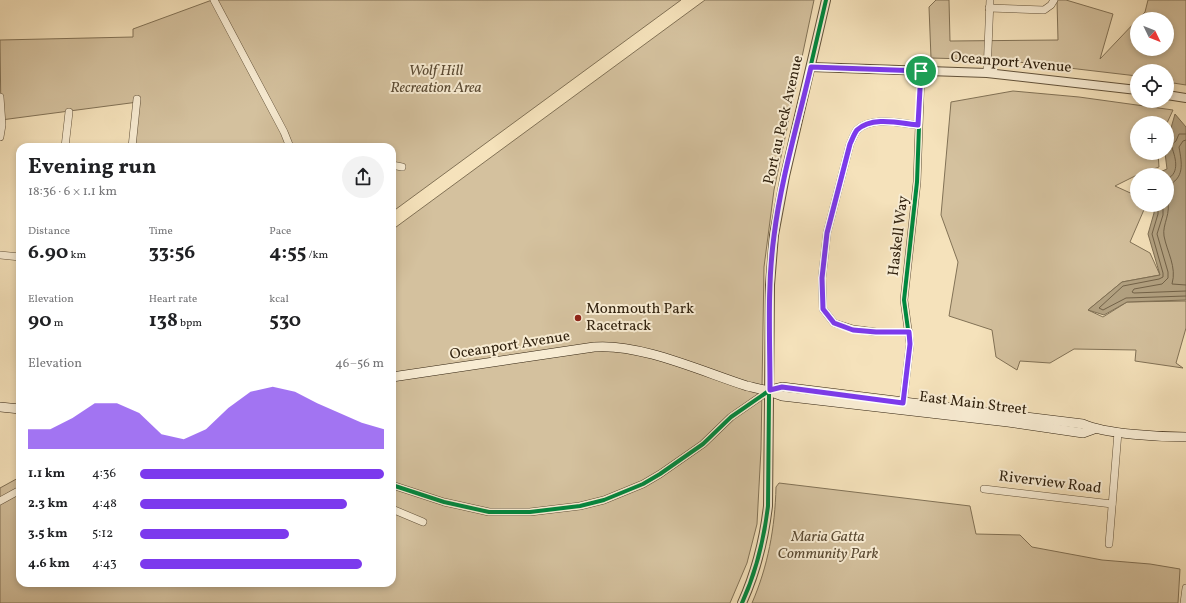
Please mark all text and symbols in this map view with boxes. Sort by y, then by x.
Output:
north arrow [1130,12,1174,56]
map controls [1130,12,1174,212]
street label: Oceanport Avenue [950,47,1072,79]
street label: Port au Peck Avenue [759,53,809,187]
pin [904,54,938,88]
icon: arrive [910,60,932,82]
park label: Wolf Hill Recreation Area [390,61,482,99]
button: locate [1130,64,1174,108]
button: + [1130,116,1174,160]
text: Evening run [28,152,157,183]
button: share [342,156,384,198]
button: − [1130,168,1174,212]
text: 18:36 · 6 × 1.1 km [28,183,117,201]
street label: Haskell Way [884,195,914,277]
text: Distance [28,224,70,239]
text: Time [149,224,173,239]
text: Pace [269,224,291,239]
text: 6.90 [28,239,68,267]
text: 33:56 [149,239,195,267]
text: 4:55 [269,239,306,267]
text: km [68,248,86,263]
text: /km [306,248,328,263]
text: Elevation [28,292,74,307]
text: Heart rate [149,292,197,307]
text: kcal [269,292,289,307]
place label: Monmouth Park Racetrack [586,299,694,337]
text: 90 [28,307,52,335]
text: 138 [149,307,178,335]
text: 530 [269,307,301,335]
marker: Monmouth Park Racetrack [573,313,583,323]
text: m [52,316,64,331]
text: bpm [178,316,202,331]
street label: Oceanport Avenue [448,326,572,366]
text: Elevation [28,355,82,373]
text: 46–56 m [335,355,384,373]
street label: East Main Street [918,387,1028,421]
text: 1.1 km [28,465,65,483]
text: 4:36 [92,465,116,483]
street label: Riverview Road [997,466,1103,500]
text: 2.3 km [28,495,68,513]
text: 4:48 [92,495,117,513]
text: 3.5 km [28,525,68,543]
text: 5:12 [92,525,113,543]
park label: Maria Gatta Community Park [777,527,879,565]
text: 4.6 km [28,555,70,573]
text: 4:43 [92,555,117,573]

